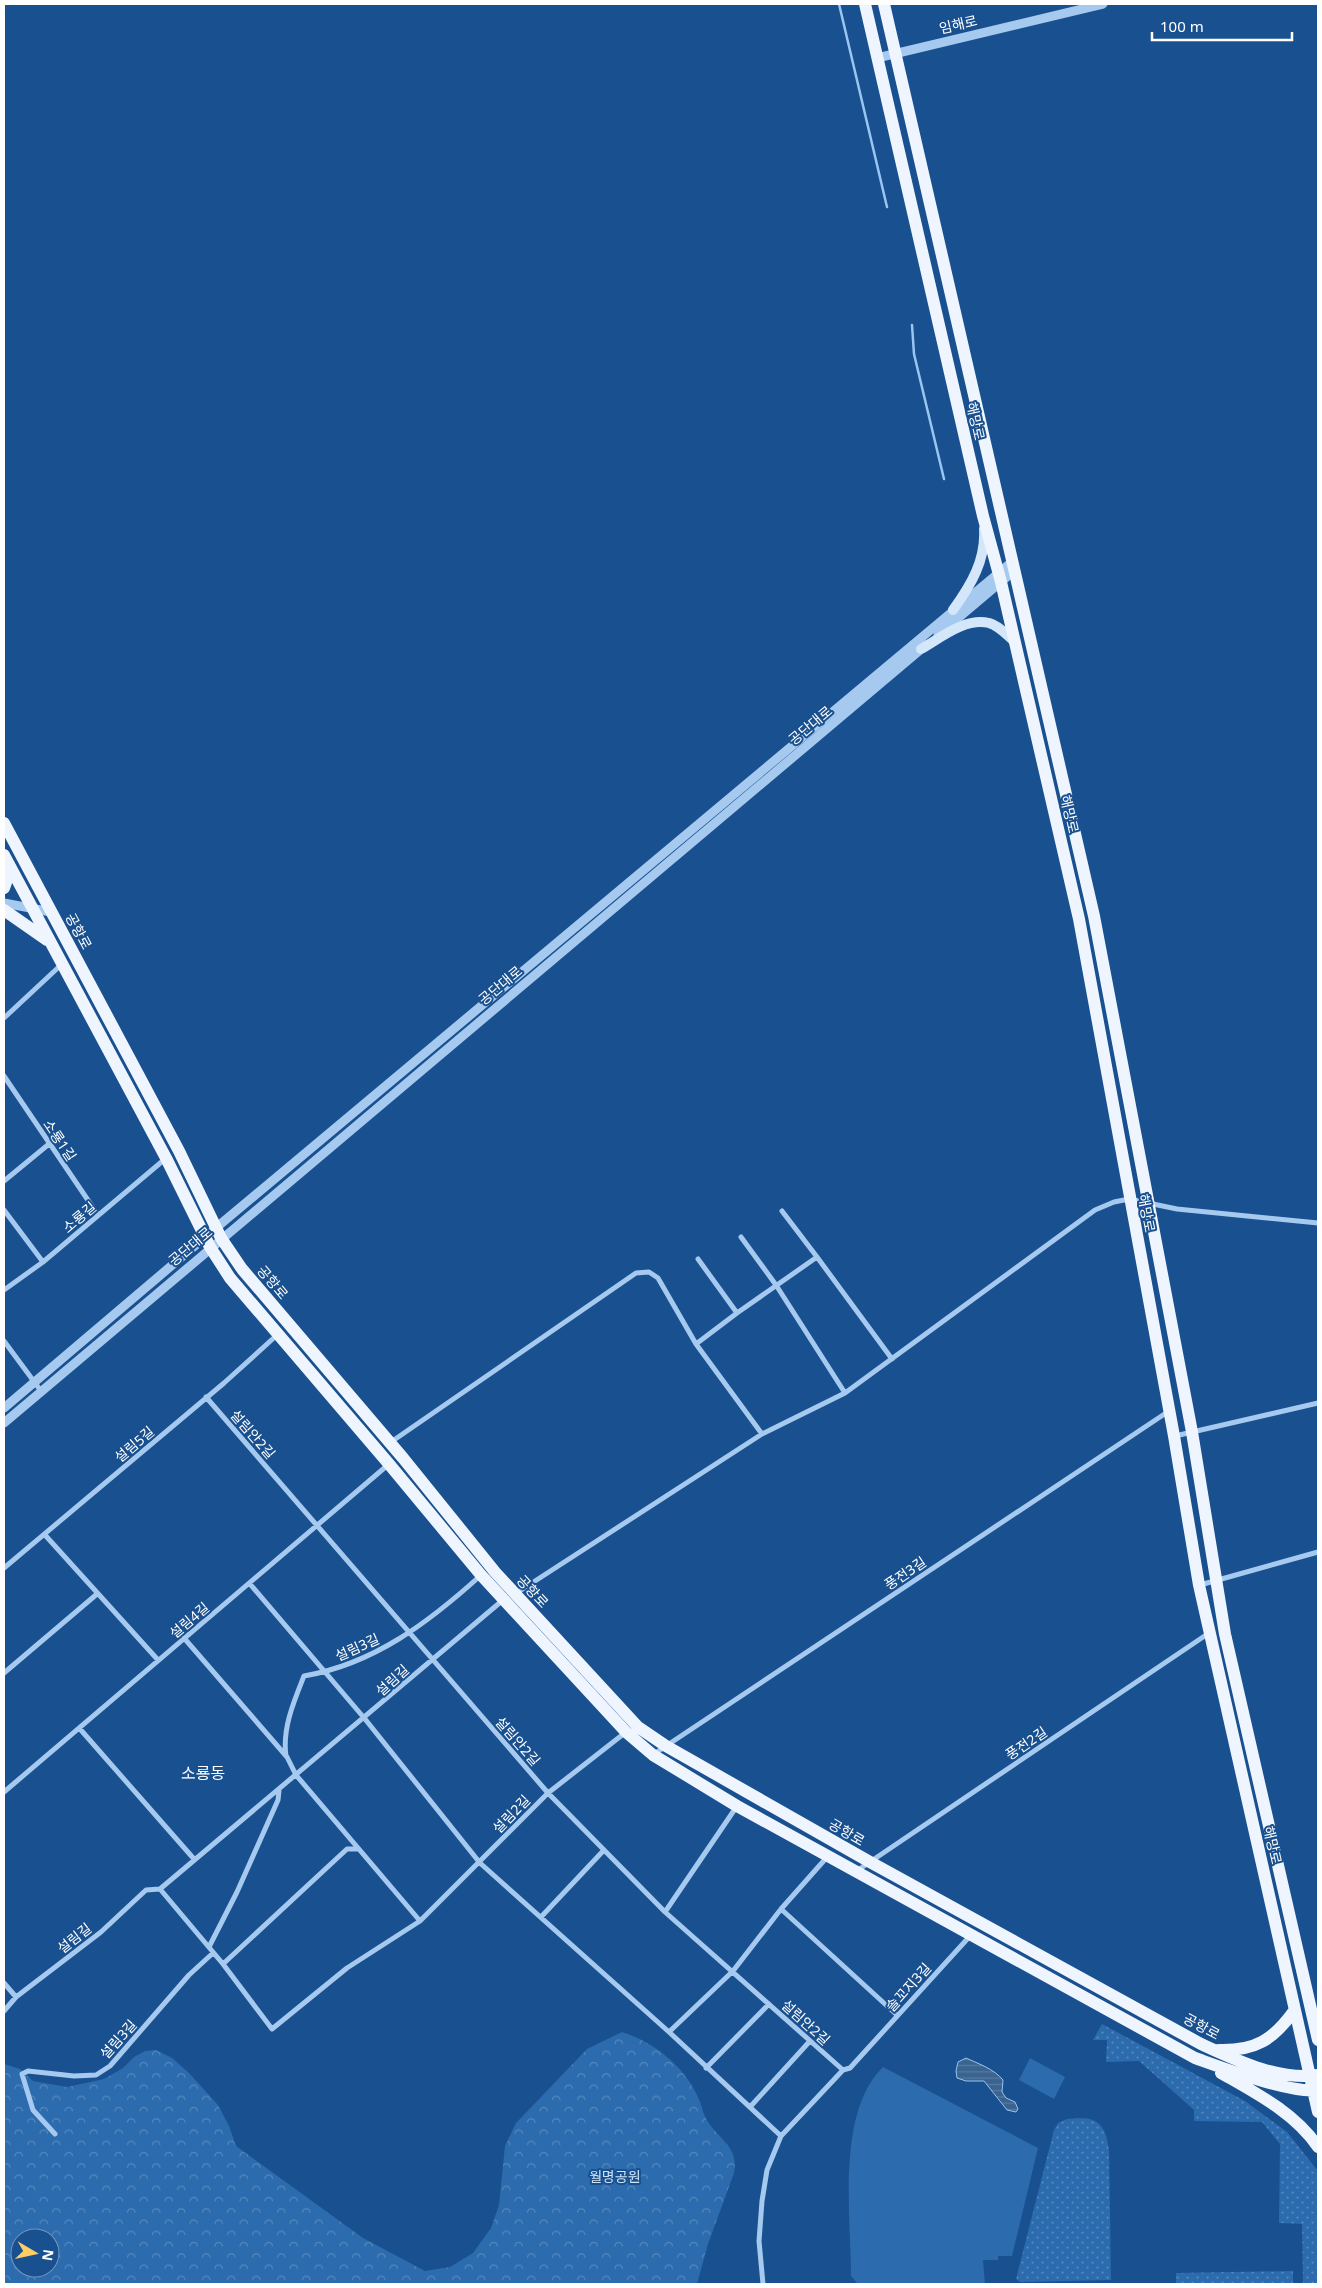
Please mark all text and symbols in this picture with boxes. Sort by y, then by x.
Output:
street label: 임해로 [937,10,979,38]
scale bar [1152,10,1292,42]
text: 100 m [1160,16,1204,36]
street label: 해망로 [962,400,990,442]
street label: 공단대로 [784,701,836,749]
street label: 해망로 [1056,793,1084,835]
street label: 공항로 [62,909,97,953]
street label: 공단대로 [474,961,526,1009]
street label: 소룡1길 [39,1115,81,1165]
street label: 해망로 [1134,1192,1160,1234]
street label: 소룡길 [58,1197,100,1237]
street label: 공단대로 [164,1222,216,1270]
street label: 공항로 [253,1261,293,1303]
street label: 설림안2길 [226,1405,280,1463]
street label: 설림5길 [110,1422,158,1466]
street label: 풍전3길 [880,1552,930,1594]
street label: 공항로 [513,1570,553,1612]
street label: 설림4길 [165,1598,213,1642]
street label: 설림3길 [332,1629,382,1665]
street label: 설림길 [371,1660,413,1700]
street label: 설림안2길 [491,1712,545,1770]
street label: 풍전2길 [1001,1722,1051,1764]
district label: 소룡동 [181,1762,225,1784]
street label: 설림2길 [488,1791,534,1837]
street label: 공항로 [826,1814,869,1850]
street label: 해망로 [1259,1824,1287,1866]
street label: 설림길 [53,1919,95,1957]
street label: 솔꼬지3길 [881,1959,935,2015]
street label: 설림안2길 [778,1995,834,2049]
street label: 공항로 [1180,2009,1224,2044]
street label: 설림3길 [95,2015,141,2063]
park label: 월명공원 [589,2167,641,2186]
north arrow [10,2228,60,2278]
text: N [38,2248,59,2262]

